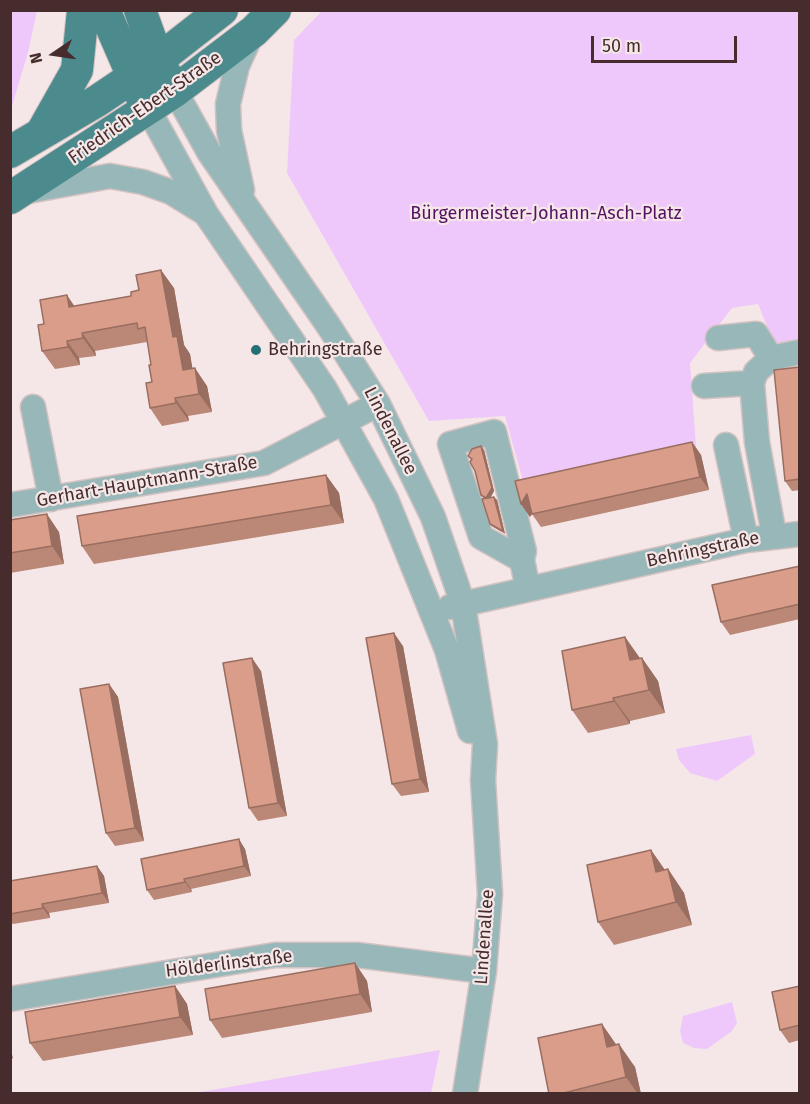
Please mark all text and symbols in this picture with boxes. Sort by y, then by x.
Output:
north arrow [24,24,84,84]
scale bar [594,24,740,62]
text: 50 m [602,35,641,57]
street label: Friedrich-Ebert-Straße [64,47,226,169]
text: N [26,51,46,65]
park label: Bürgermeister-Johann-Asch-Platz [410,203,682,225]
place label: Behringstraße [268,339,383,361]
marker: Behringstraße [249,343,263,357]
street label: Lindenallee [359,384,421,478]
street label: Gerhart-Hauptmann-Straße [35,452,259,512]
street label: Behringstraße [645,528,761,572]
street label: Lindenallee [471,889,499,985]
street label: Hölderlinstraße [164,945,294,983]

